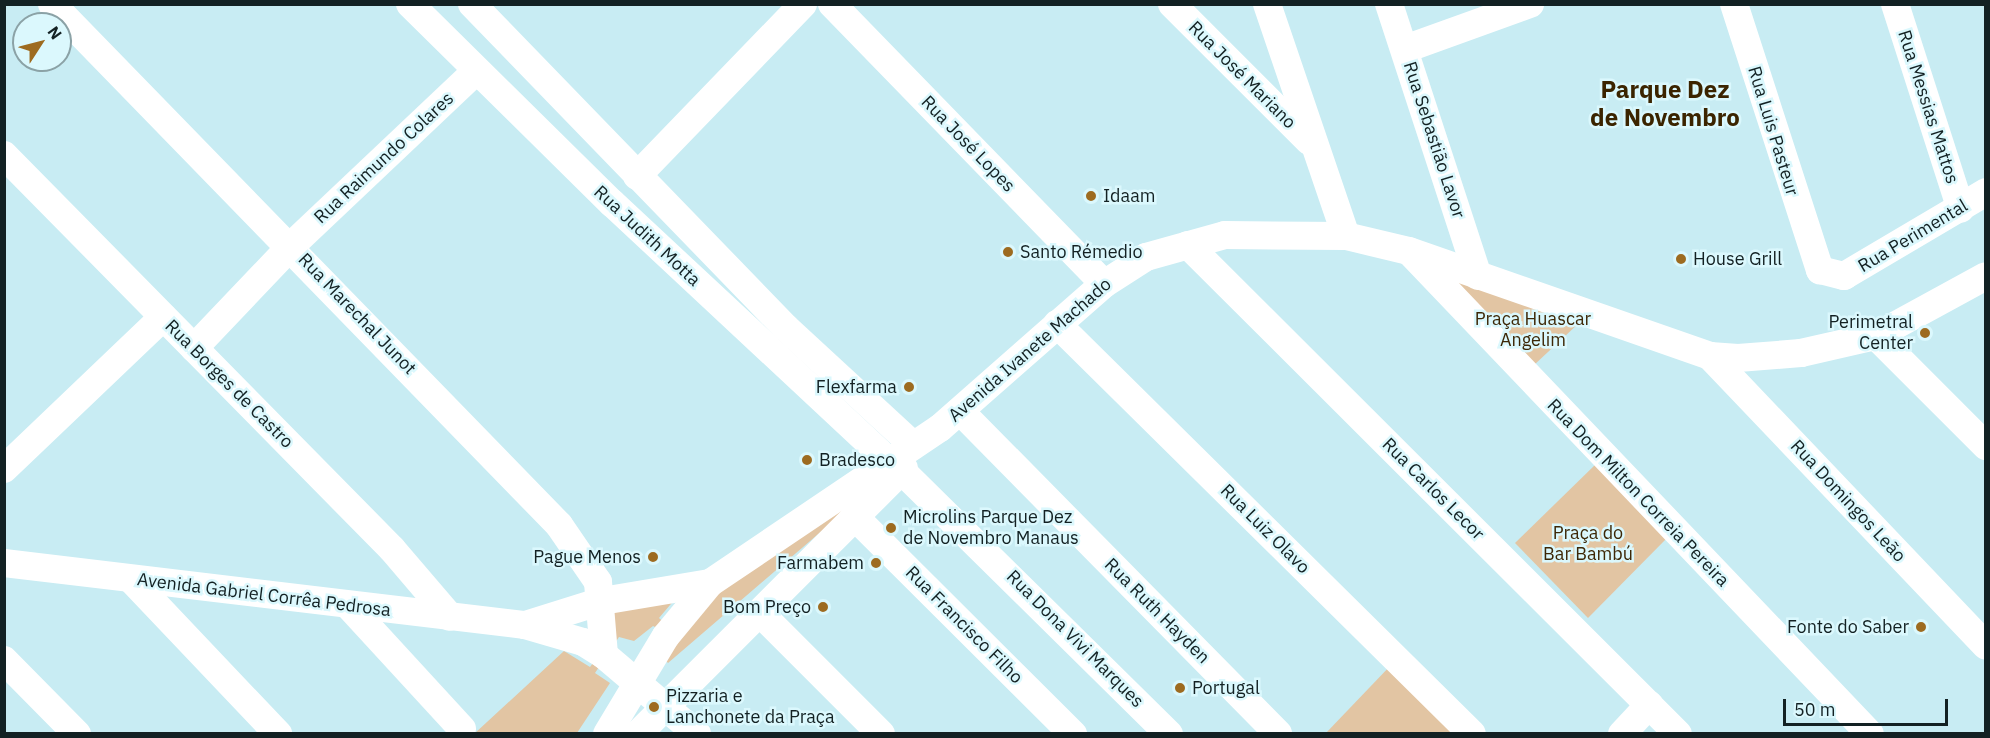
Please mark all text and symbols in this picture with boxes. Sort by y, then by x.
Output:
north arrow [12,12,72,72]
street label: Rua José Mariano [1184,17,1300,133]
text: N [43,22,66,43]
street label: Rua Messias Mattos [1893,28,1963,186]
street label: Rua Sebastião Lavor [1399,59,1469,221]
street label: Rua Luis Pasteur [1743,64,1803,198]
district label: Parque Dez de Novembro [1590,76,1740,132]
street label: Rua Raimundo Colares [310,88,458,228]
street label: Rua José Lopes [917,91,1019,197]
street label: Rua Judith Motta [589,181,705,291]
place label: Idaam [1103,185,1155,207]
marker: Idaam [1084,189,1098,203]
street label: Rua Perimental [1854,195,1972,277]
place label: Santo Rémedio [1020,241,1143,263]
marker: Santo Rémedio [1001,245,1015,259]
place label: House Grill [1693,248,1782,270]
street label: Rua Marechal Junot [294,249,420,379]
marker: House Grill [1674,252,1688,266]
street label: Avenida Ivanete Machado [944,273,1116,427]
park label: Praça Huascar Angelim [1475,309,1591,352]
place label: Perimetral Center [1829,312,1913,354]
street label: Rua Borges de Castro [160,315,298,453]
marker: Perimetral Center [1918,326,1932,340]
place label: Flexfarma [816,376,897,398]
marker: Flexfarma [902,380,916,394]
street label: Rua Dom Milton Correia Pereira [1543,395,1733,591]
street label: Rua Carlos Lecor [1378,434,1488,544]
street label: Rua Domingos Leão [1786,435,1910,567]
place label: Bradesco [819,449,895,471]
marker: Bradesco [800,453,814,467]
street label: Rua Luiz Olavo [1216,480,1314,578]
place label: Microlins Parque Dez de Novembro Manaus [903,507,1079,550]
marker: Microlins Parque Dez de Novembro Manaus [884,521,898,535]
park label: Praça do Bar Bambú [1543,523,1633,566]
place label: Pague Menos [533,546,641,568]
marker: Pague Menos [646,550,660,564]
place label: Farmabem [777,552,864,574]
street label: Rua Ruth Hayden [1100,554,1214,668]
marker: Farmabem [869,556,883,570]
street label: Rua Francisco Filho [901,562,1027,688]
street label: Rua Dona Vivi Marques [1002,566,1148,712]
street label: Avenida Gabriel Corrêa Pedrosa [136,569,392,621]
place label: Bom Preço [723,596,811,618]
marker: Bom Preço [816,600,830,614]
place label: Fonte do Saber [1787,616,1909,638]
marker: Fonte do Saber [1914,620,1928,634]
place label: Portugal [1192,677,1260,699]
marker: Portugal [1173,681,1187,695]
place label: Pizzaria e Lanchonete da Praça [666,686,835,728]
scale bar [1786,687,1951,725]
text: 50 m [1794,698,1836,721]
marker: Pizzaria e Lanchonete da Praça [647,700,661,714]

